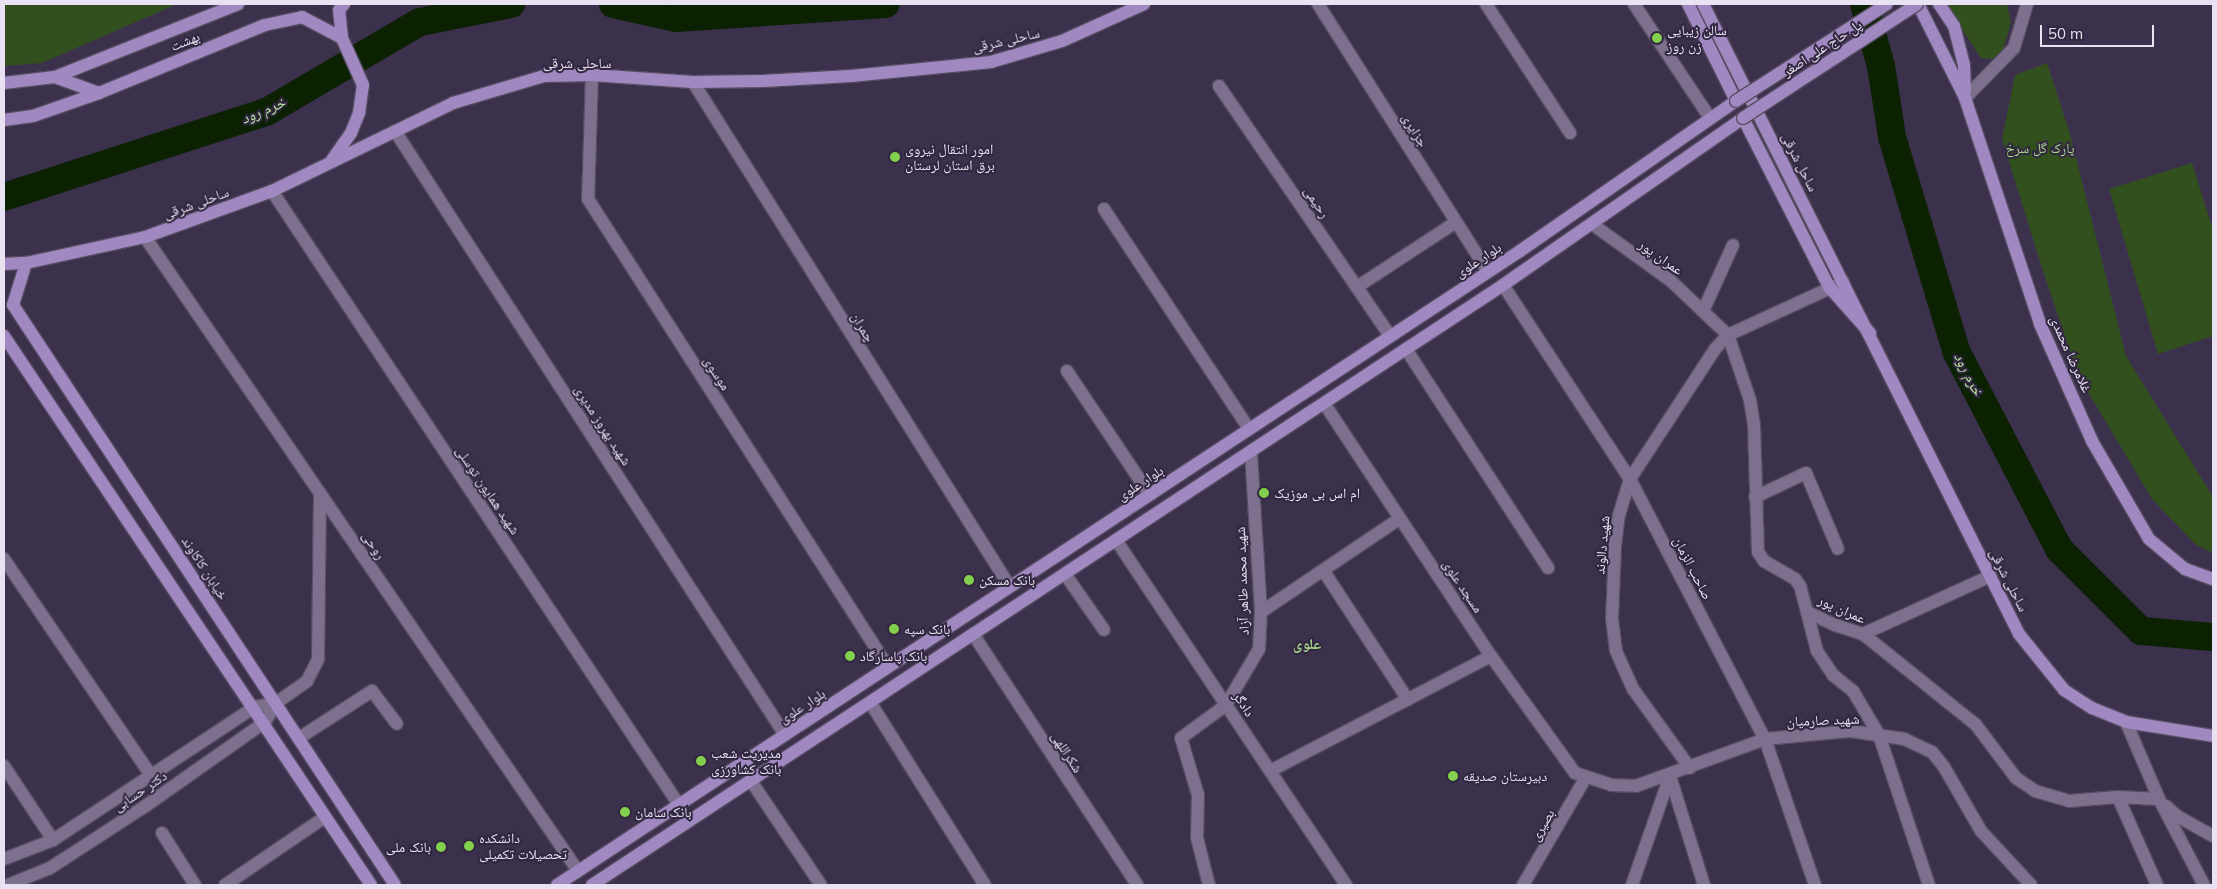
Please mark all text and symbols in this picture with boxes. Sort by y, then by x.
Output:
scale bar [2042,15,2156,47]
street label: پل حاج علی اصغر [1779,16,1865,80]
place label: سالن زیبایی زن روز [1667,22,1727,54]
street label: ساحلی شرقی [971,24,1041,56]
text: 50 m [2048,24,2083,43]
street label: بهشت [168,28,202,54]
marker: سالن زیبایی زن روز [1651,32,1663,44]
street label: ساحلی شرقی [543,55,611,71]
water label: خرم رود [238,93,288,127]
street label: جزایری [1398,110,1432,150]
street label: ساحل شرقی [1778,130,1822,194]
park label: پارک گل سرخ [2005,140,2075,156]
place label: امور انتقال نیروی برق استان لرستان [905,141,995,174]
marker: امور انتقال نیروی برق استان لرستان [889,151,901,163]
street label: ساحلی شرقی [161,183,231,223]
street label: رحیمی [1300,183,1334,221]
street label: عمران پور [1636,236,1686,278]
street label: بلوار علوی [1452,239,1504,281]
street label: چمران [847,309,879,345]
street label: غلامرضا محمدی [2047,313,2095,395]
water label: خرم رود [1951,349,1987,399]
street label: موسوی [700,353,734,393]
street label: شهید بهروز مدیری [571,382,635,468]
street label: شهید همایون توسلی [452,443,524,537]
street label: بلوار علوی [1114,462,1166,504]
place label: ام اس بی موزیک [1274,485,1360,501]
marker: ام اس بی موزیک [1258,487,1270,499]
street label: شهید دالوند [1591,515,1613,575]
street label: شهید محمد طاهر آزاد [1232,526,1252,636]
street label: روحی [359,528,389,562]
street label: خیابان کاکاوند [178,533,232,603]
street label: صاحب الزمان [1670,534,1716,602]
street label: ساحلی شرقی [1986,546,2032,614]
street label: مسجد علوی [1439,556,1487,616]
place label: بانک مسکن [979,572,1035,588]
marker: بانک مسکن [963,574,975,586]
street label: عمران پور [1816,591,1868,627]
place label: بانک سپه [904,621,950,637]
marker: بانک سپه [888,623,900,635]
district label: علوی [1293,635,1321,653]
place label: بانک پاسارگاد [860,648,927,664]
marker: بانک پاسارگاد [844,650,856,662]
street label: بلوار علوی [776,685,828,727]
street label: دادگر [1230,688,1258,720]
street label: شهید صارمیان [1786,710,1860,730]
street label: شکراللهی [1047,728,1087,776]
place label: مدیریت شعب بانک کشاورزی [711,745,781,778]
marker: مدیریت شعب بانک کشاورزی [695,755,707,767]
street label: دکتر حسابی [110,767,170,815]
place label: دبیرستان صدیقه [1463,768,1547,784]
marker: دبیرستان صدیقه [1447,770,1459,782]
place label: بانک سامان [635,804,692,820]
marker: بانک سامان [619,806,631,818]
street label: بصیری [1526,806,1558,844]
place label: دانشکده تحصیلات تکمیلی [479,830,567,862]
place label: بانک ملی [386,839,431,855]
marker: دانشکده تحصیلات تکمیلی [463,840,475,852]
marker: بانک ملی [435,841,447,853]

